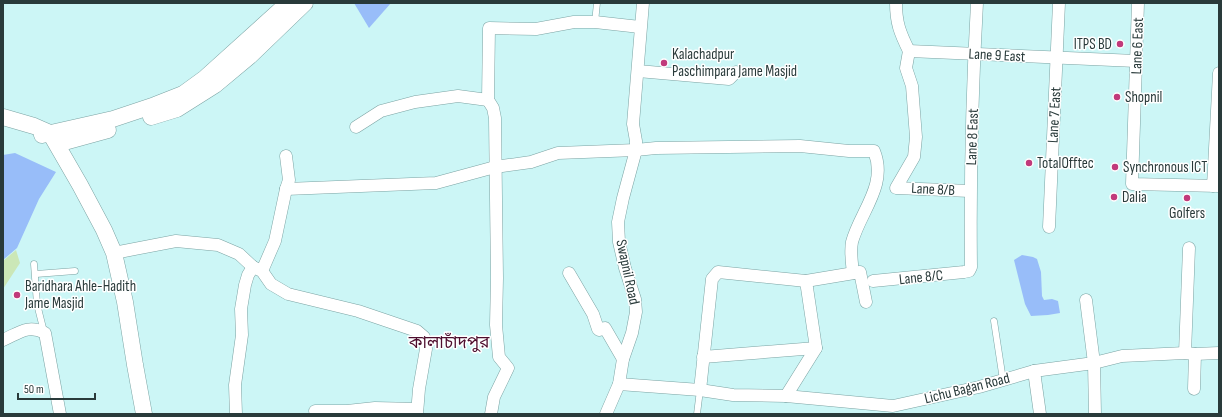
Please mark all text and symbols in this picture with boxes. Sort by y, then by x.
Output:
street label: Lane 6 East [1127,17,1148,75]
place label: ITPS BD [1074,35,1112,54]
marker: ITPS BD [1115,39,1125,49]
place label: Kalachadpur Paschimpara Jame Masjid [672,45,797,81]
street label: Lane 9 East [968,45,1026,66]
marker: Kalachadpur Paschimpara Jame Masjid [659,58,669,68]
street label: Lane 7 East [1044,86,1065,144]
place label: Shopnil [1125,88,1162,107]
marker: Shopnil [1112,92,1122,102]
street label: Lane 8 East [962,108,983,166]
place label: TotalOfftec [1037,154,1094,173]
marker: TotalOfftec [1024,158,1034,168]
place label: Synchronous ICT [1123,158,1207,177]
marker: Synchronous ICT [1110,162,1120,172]
street label: Lane 8/B [911,179,956,200]
place label: Dalia [1122,188,1147,207]
marker: Dalia [1109,192,1119,202]
marker: Golfers [1182,193,1192,203]
place label: Golfers [1169,204,1205,223]
street label: Swapnil Road [611,238,644,306]
street label: Lane 8/C [898,266,944,289]
place label: Baridhara Ahle-Hadith Jame Masjid [24,277,136,313]
marker: Baridhara Ahle-Hadith Jame Masjid [12,290,22,300]
district label: কালাচাঁদপুর [408,332,490,353]
street label: Lichu Bagan Road [922,369,1012,408]
scale bar [18,375,95,401]
text: 50 m [24,382,44,397]

